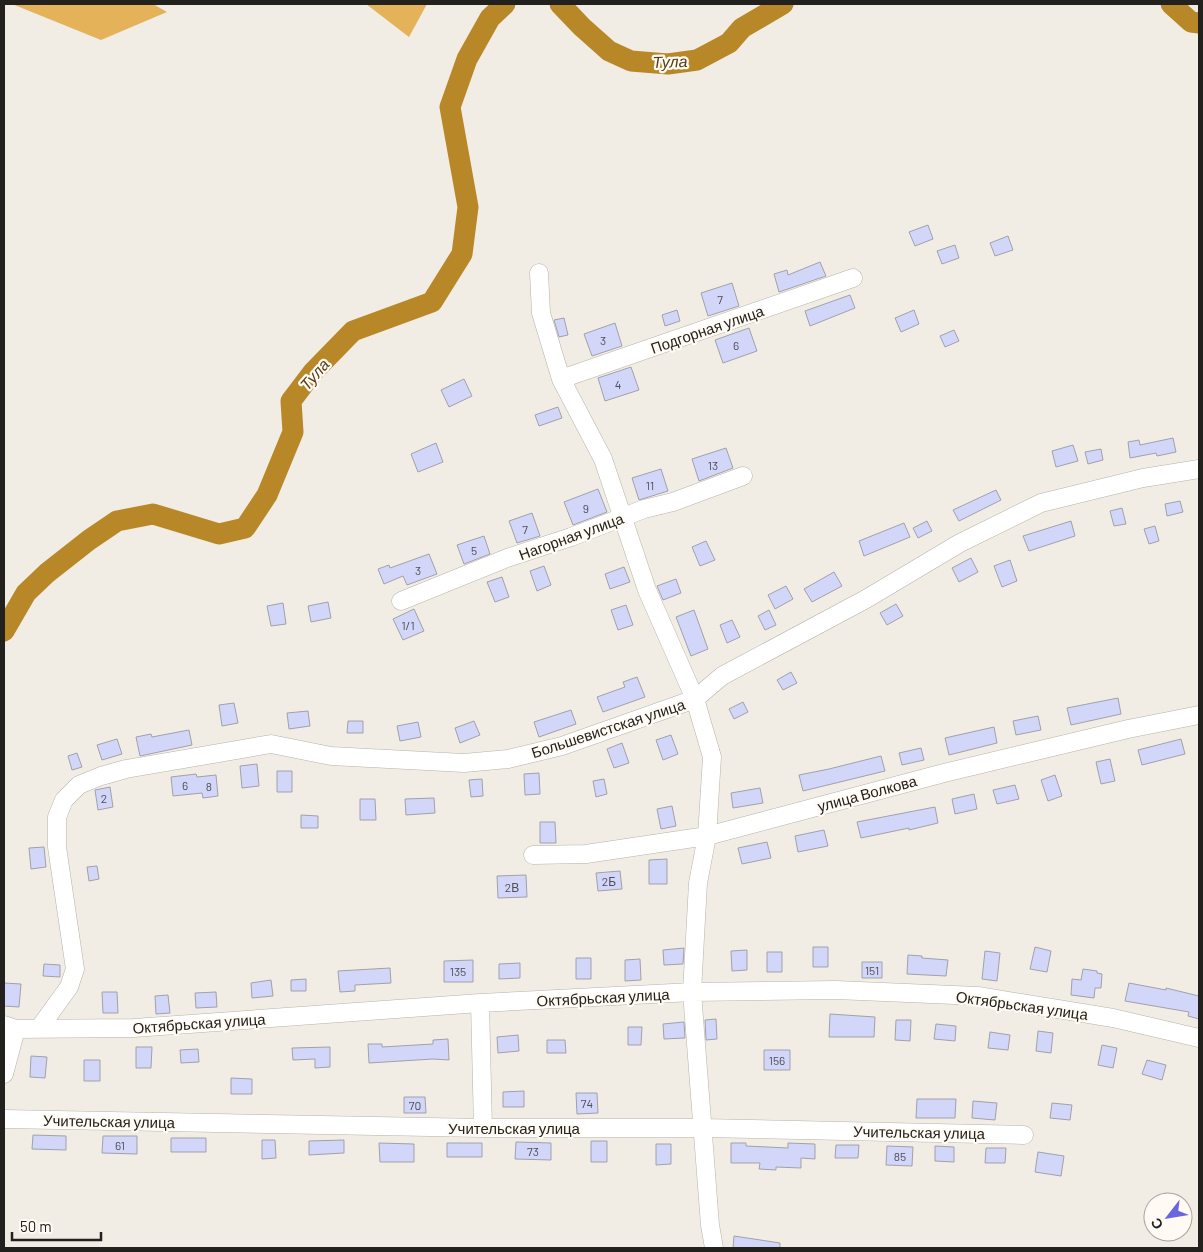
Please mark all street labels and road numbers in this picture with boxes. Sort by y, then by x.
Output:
street label: Подгорная улица [648,301,767,357]
street label: Нагорная улица [516,509,626,563]
street label: Большевистская улица [529,694,688,761]
street label: улица Волкова [815,771,919,815]
street label: Октябрьская улица [536,984,671,1009]
street label: Октябрьская улица [955,987,1090,1023]
street label: Октябрьская улица [132,1009,267,1037]
street label: Учительская улица [43,1111,176,1131]
street label: Учительская улица [448,1119,581,1137]
street label: Учительская улица [853,1122,986,1142]

